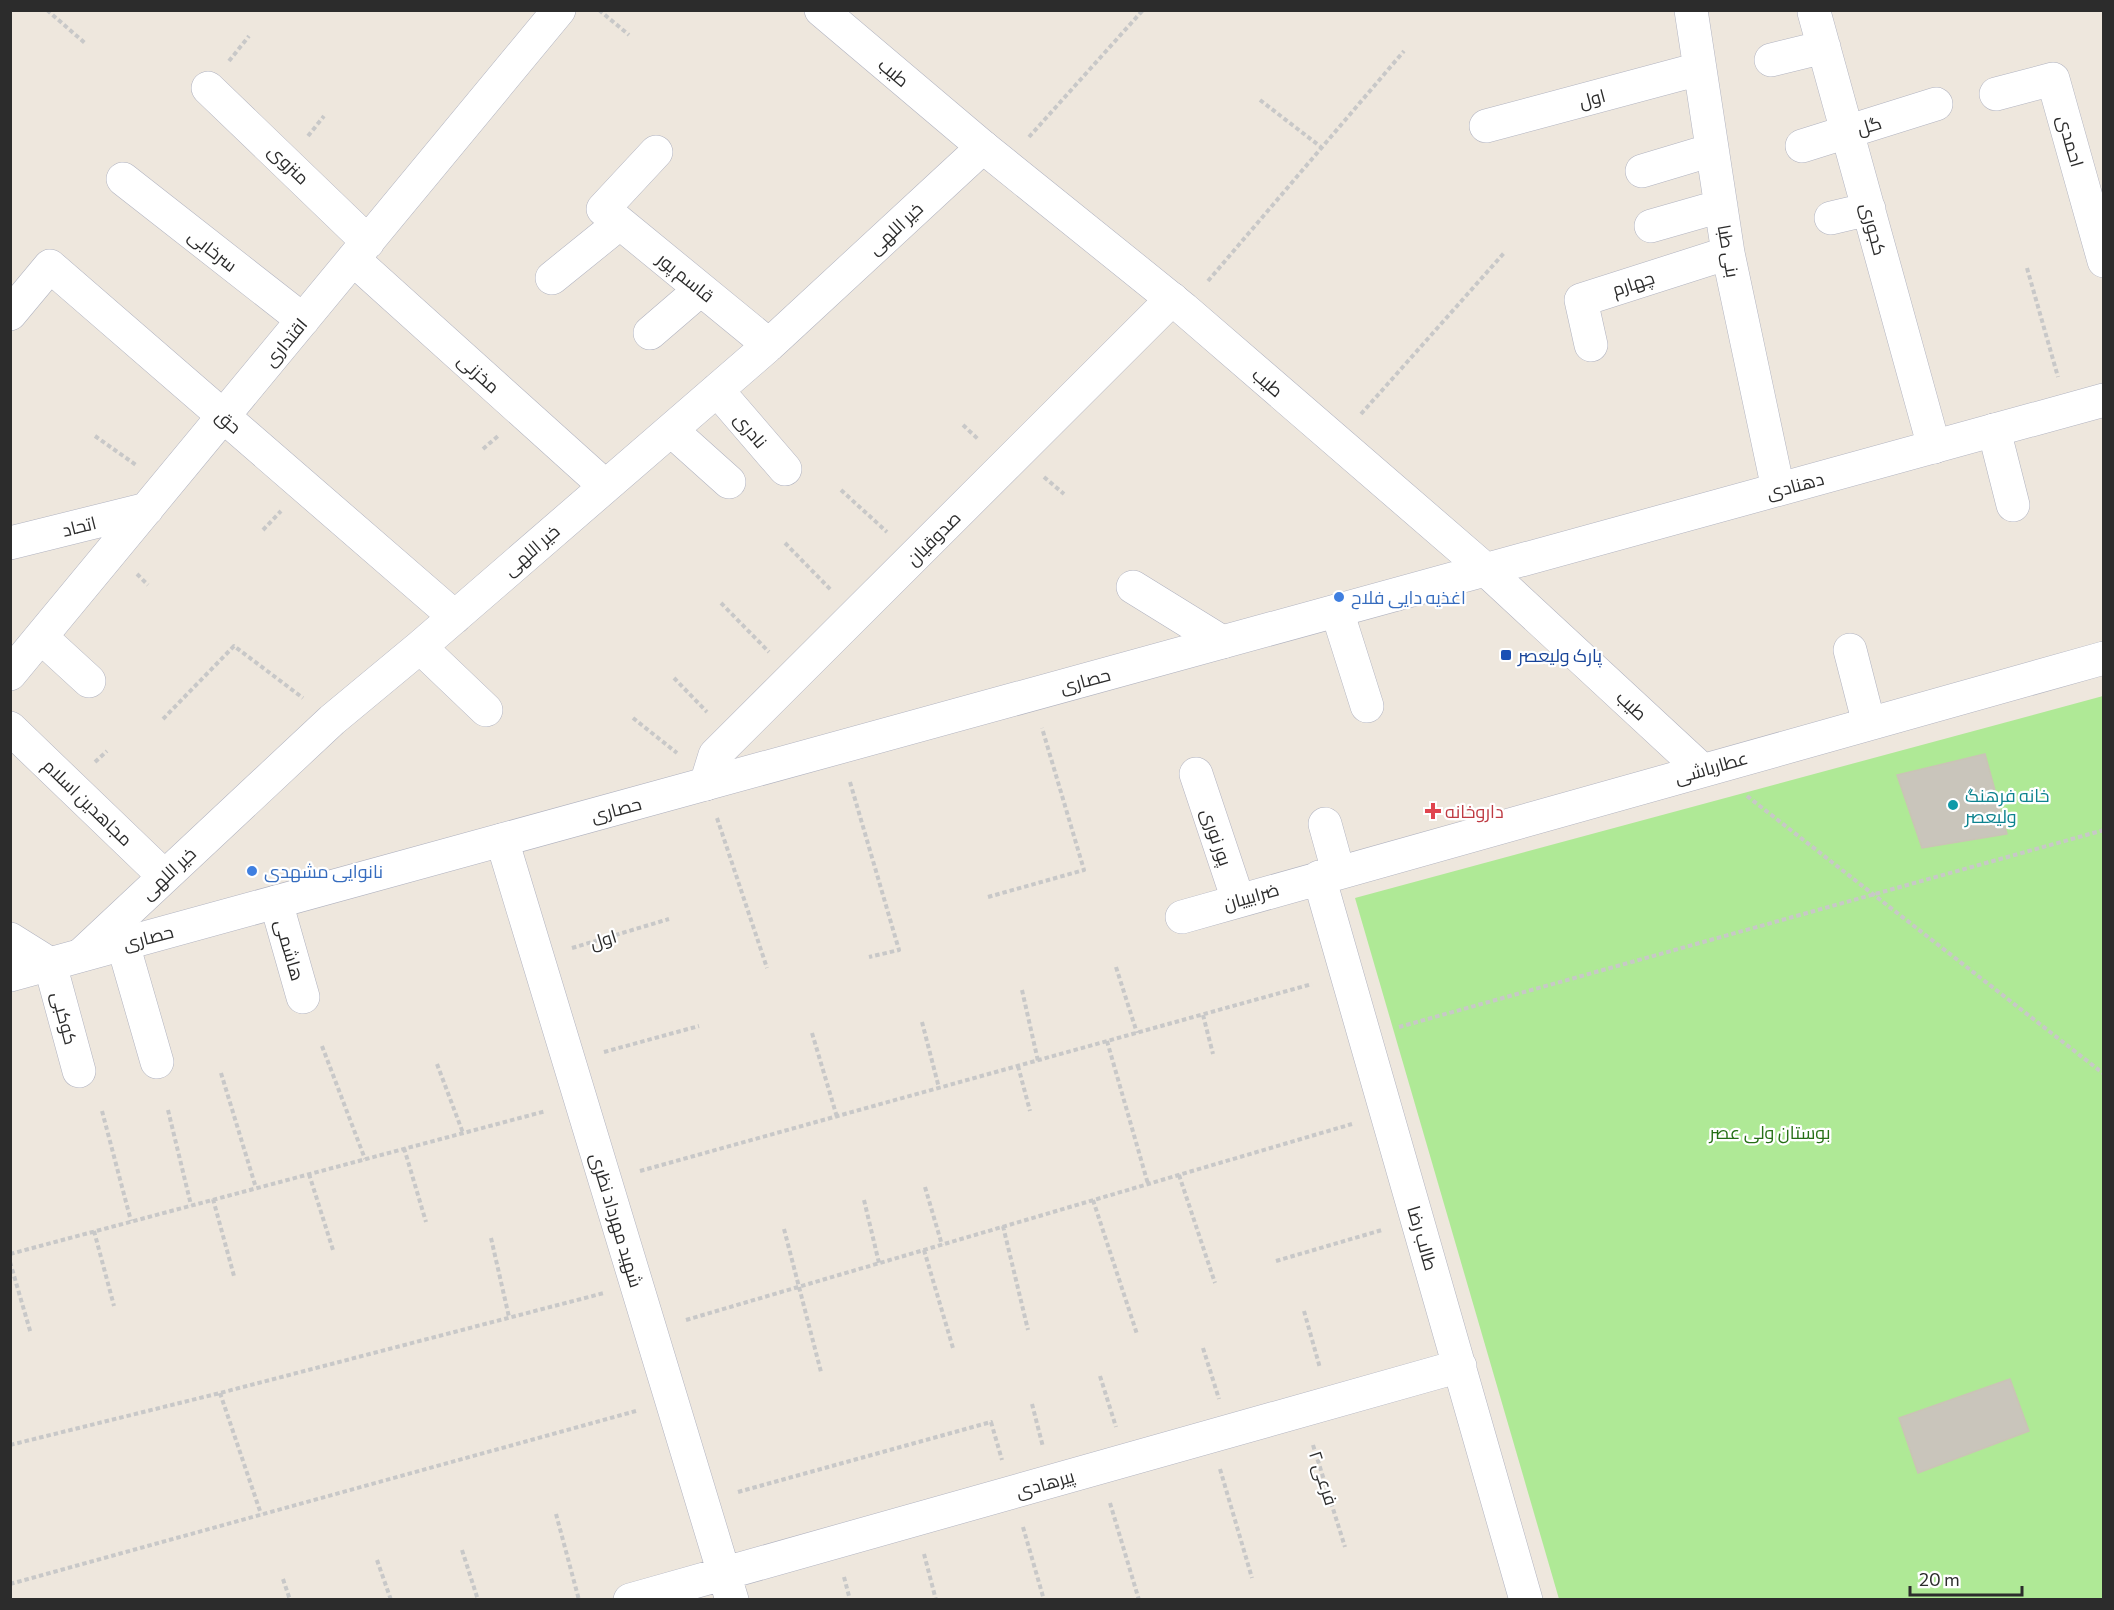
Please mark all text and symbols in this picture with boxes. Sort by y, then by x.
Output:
street label: طیب [874,53,914,91]
street label: اول [1576,84,1608,113]
street label: گل [1854,111,1884,140]
street label: احمدی [2052,113,2089,170]
street label: منزوی [263,139,314,189]
street label: خیر اللهی [863,197,928,260]
street label: کجوری [1856,200,1892,258]
street label: بنی طبا [1713,223,1744,279]
street label: سرخابی [184,224,242,277]
street label: قاسم پور [651,247,719,308]
street label: چهارم [1609,266,1658,302]
street label: اقتداری [258,313,312,371]
street label: مخزنی [453,349,504,398]
street label: طیب [1248,363,1288,401]
street label: حق [211,404,246,439]
street label: نادری [729,408,772,453]
street label: دهنادی [1764,467,1826,504]
street label: صدوقیان [901,506,965,570]
street label: اتحاد [60,511,98,541]
street label: خیر اللهی [498,520,564,581]
place label: اغذیه دایی فلاح [1351,586,1466,610]
marker: اغذیه دایی فلاح [1332,590,1346,604]
place label: پارک ولیعصر [1517,644,1602,668]
marker: پارک ولیعصر [1499,648,1513,662]
street label: حصاری [1057,663,1113,698]
street label: طیب [1612,686,1652,724]
street label: عطارباشی [1672,746,1750,789]
street label: مجاهدین اسلام [37,754,137,852]
place label: خانه فرهنگ ولیعصر [1964,784,2050,828]
street label: حصاری [588,792,644,827]
marker: خانه فرهنگ ولیعصر [1946,798,1960,812]
place label: داروخانه [1445,800,1504,823]
marker: داروخانه [1426,804,1440,818]
street label: پور نوری [1195,805,1237,870]
street label: خیر اللهی [136,842,201,905]
place label: نانوایی مشهدی [264,860,383,883]
marker: نانوایی مشهدی [245,864,259,878]
street label: ضرابییان [1221,878,1282,915]
street label: هاشمی [270,917,309,983]
street label: حصاری [120,920,176,955]
street label: اول [587,925,619,954]
street label: کوکبی [46,989,83,1047]
park label: بوستان ولی عصر [1708,1121,1831,1144]
street label: شهید مهرداد نظری [585,1150,648,1290]
street label: طالب رضا [1402,1203,1443,1273]
street label: فرعی ۲ [1304,1448,1343,1508]
street label: پیرهادی [1013,1464,1078,1504]
scale bar [1910,1559,2022,1597]
text: 20 m [1919,1568,1960,1590]

